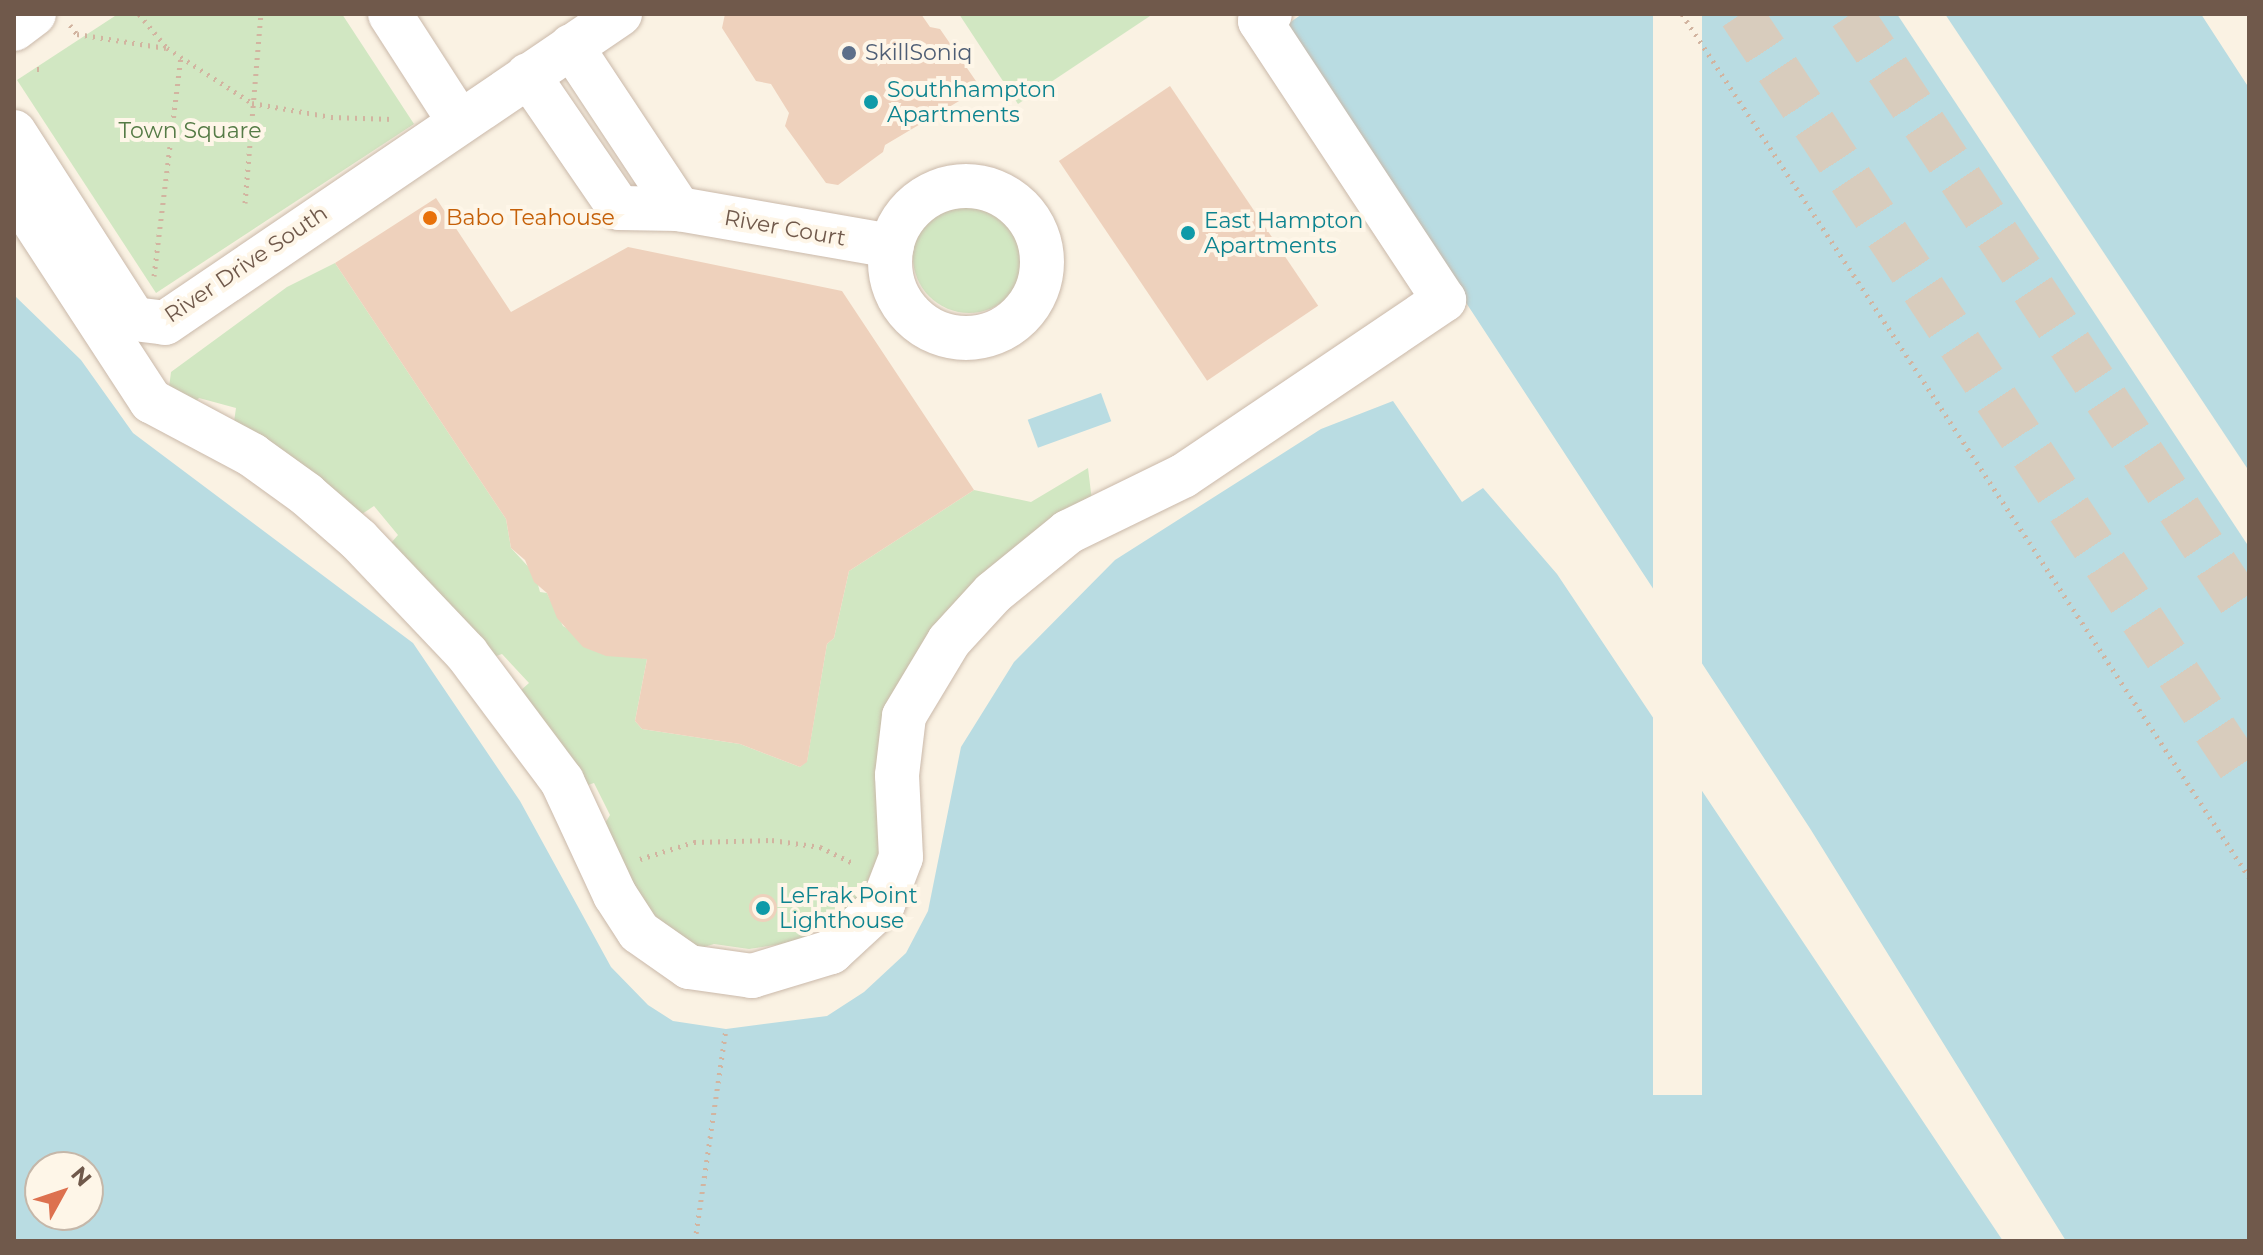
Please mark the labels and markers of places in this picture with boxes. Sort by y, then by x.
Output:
place label: SkillSoniq [865,40,972,66]
marker: SkillSoniq [840,44,858,62]
place label: Southhampton Apartments [887,76,1056,128]
marker: Southhampton Apartments [862,93,880,111]
place label: Babo Teahouse [446,205,615,231]
place label: East Hampton Apartments [1204,207,1363,258]
marker: Babo Teahouse [421,209,439,227]
marker: East Hampton Apartments [1179,224,1197,242]
place label: LeFrak Point Lighthouse [779,882,918,934]
marker: LeFrak Point Lighthouse [754,899,772,917]

